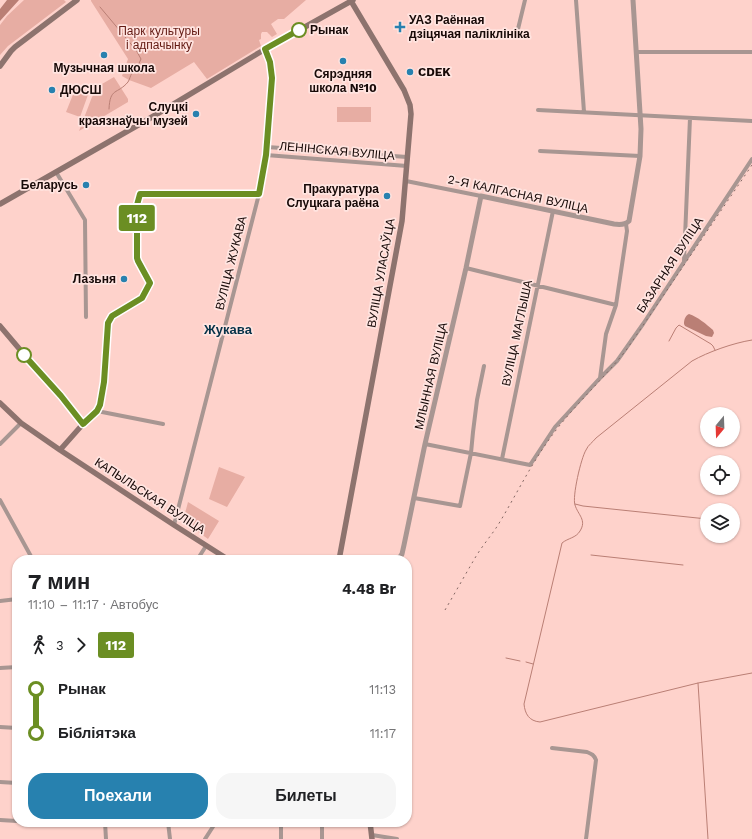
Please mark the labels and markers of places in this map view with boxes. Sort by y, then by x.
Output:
place label: УАЗ Раённая дзіцячая паліклініка [409,13,530,41]
marker: УАЗ Раённая дзіцячая паліклініка [394,21,406,33]
marker: Рынак [291,22,307,38]
place label: Рынак [310,23,349,37]
marker: Музычная школа [99,50,109,60]
marker: Сярэдняя школа №10 [338,56,348,66]
place label: Музычная школа [53,61,155,75]
place label: CDEK [418,65,451,79]
place label: Сярэдняя школа №10 [309,67,377,95]
marker: CDEK [405,67,415,77]
place label: ДЮСШ [60,83,102,97]
marker: ДЮСШ [47,85,57,95]
place label: Слуцкі краязнаўчы музей [79,100,188,128]
marker: Слуцкі краязнаўчы музей [191,109,201,119]
place label: Беларусь [21,178,78,192]
marker: Беларусь [81,180,91,190]
place label: Пракуратура Слуцкага раёна [286,182,379,210]
marker: Пракуратура Слуцкага раёна [382,191,392,201]
place label: Лазьня [73,272,116,286]
marker: Лазьня [119,274,129,284]
unlabelled marker [16,347,32,363]

